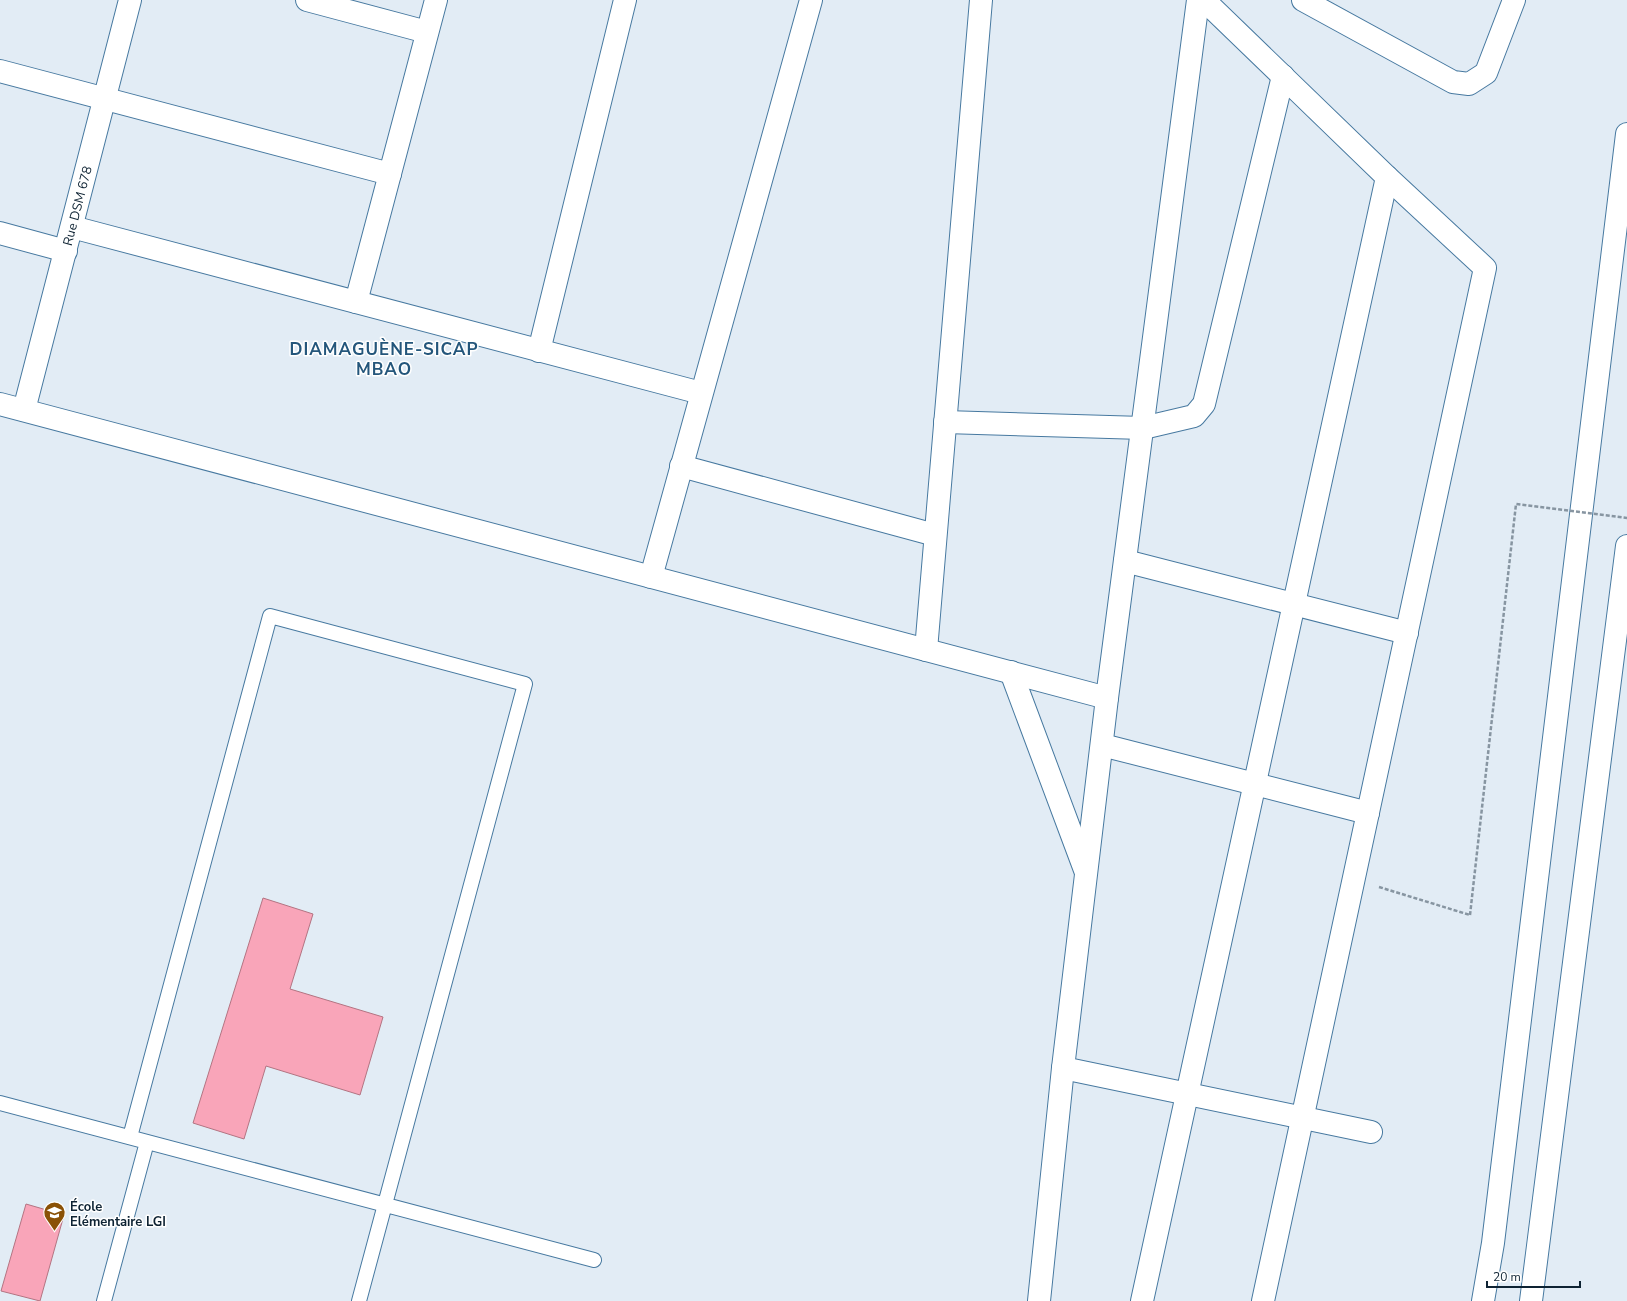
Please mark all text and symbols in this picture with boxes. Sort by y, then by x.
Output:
street label: Rue DSM 678 [59,164,97,248]
district label: DIAMAGUÈNE-SICAP MBAO [289,338,479,381]
place label: École Elémentaire LGI [70,1198,166,1231]
school or university icon: École Elémentaire LGI [41,1200,67,1233]
scale bar [1487,1263,1580,1289]
text: 20 m [1493,1269,1521,1285]

